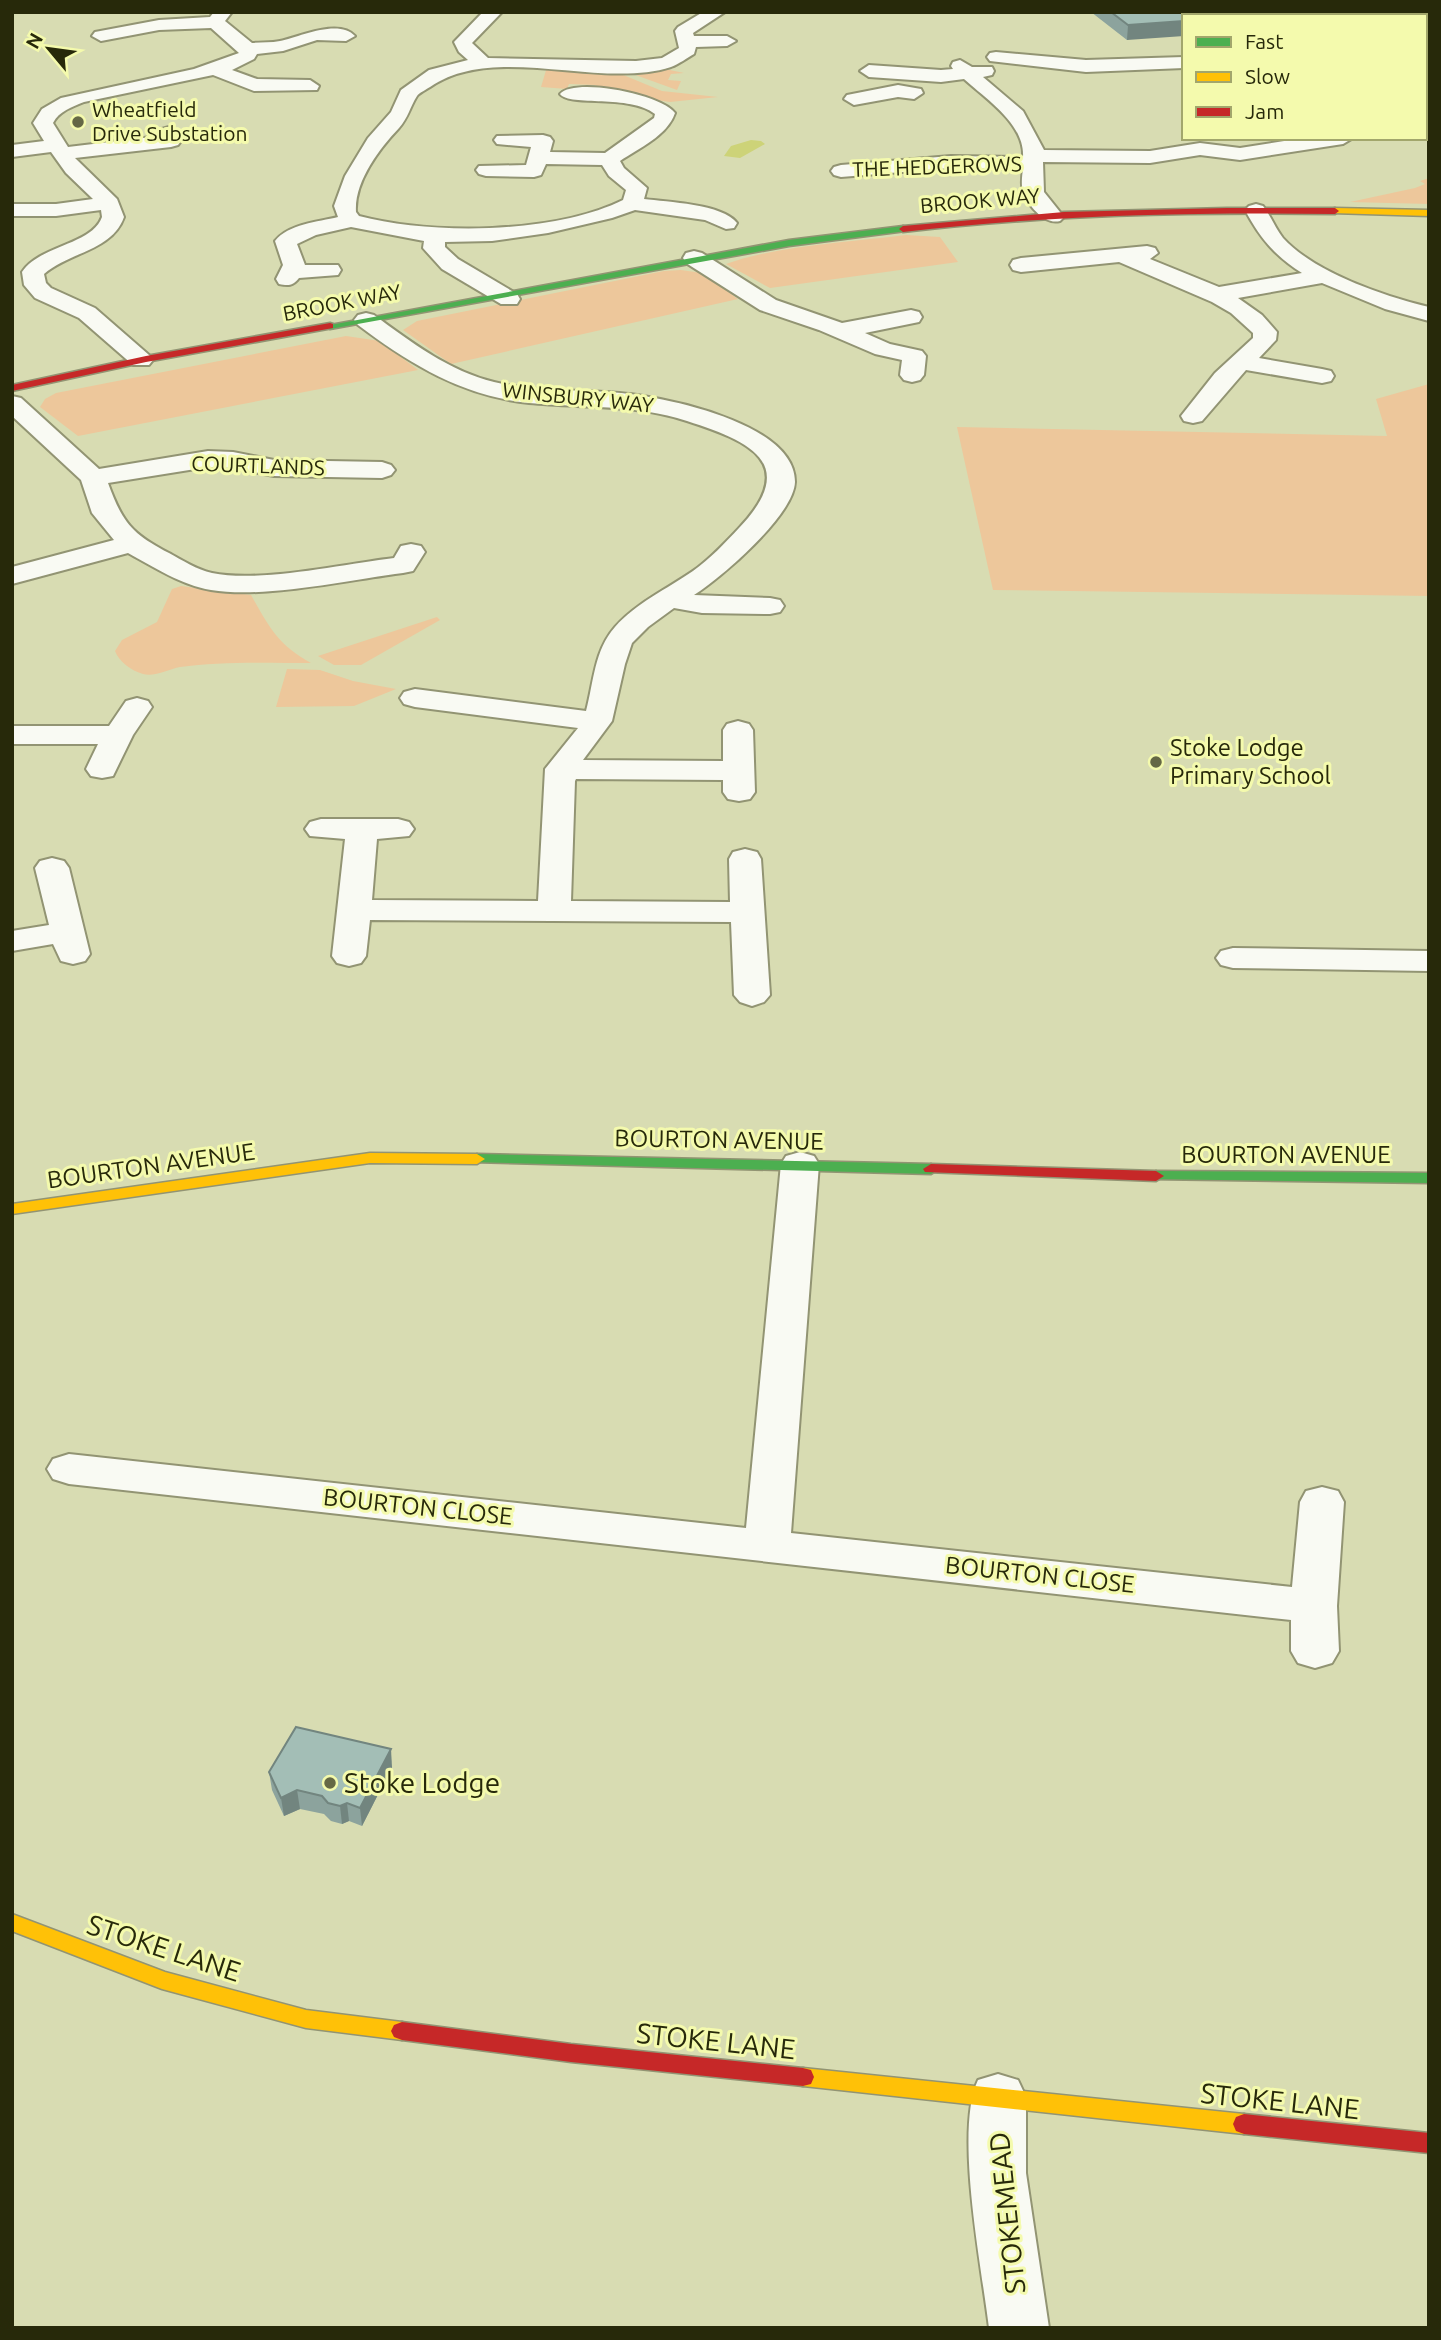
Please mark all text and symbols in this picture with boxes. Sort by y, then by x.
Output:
north arrow [14,14,84,84]
legend [1182,14,1427,140]
text: N [21,29,47,52]
text: Fast [1245,29,1283,53]
text: Slow [1245,64,1290,88]
place label: Wheatfield Drive Substation [92,97,247,145]
text: Jam [1245,99,1284,123]
marker: Wheatfield Drive Substation [70,114,86,130]
street label: THE HEDGEROWS [852,151,1022,181]
street label: BROOK WAY [919,183,1041,217]
street label: BROOK WAY [281,279,403,325]
street label: WINSBURY WAY [501,377,655,417]
street label: COURTLANDS [191,451,325,479]
place label: Stoke Lodge Primary School [1170,734,1331,789]
marker: Stoke Lodge Primary School [1148,754,1164,770]
street label: BOURTON AVENUE [614,1124,824,1155]
street label: BOURTON AVENUE [45,1138,257,1193]
street label: BOURTON AVENUE [1181,1141,1391,1168]
street label: BOURTON CLOSE [322,1483,514,1530]
street label: BOURTON CLOSE [944,1551,1136,1598]
place label: Stoke Lodge [344,1767,500,1798]
marker: Stoke Lodge [322,1775,338,1791]
street label: STOKE LANE [83,1908,245,1987]
street label: STOKE LANE [635,2017,797,2064]
street label: STOKE LANE [1199,2077,1361,2124]
street label: STOKEMEAD [983,2131,1030,2296]

